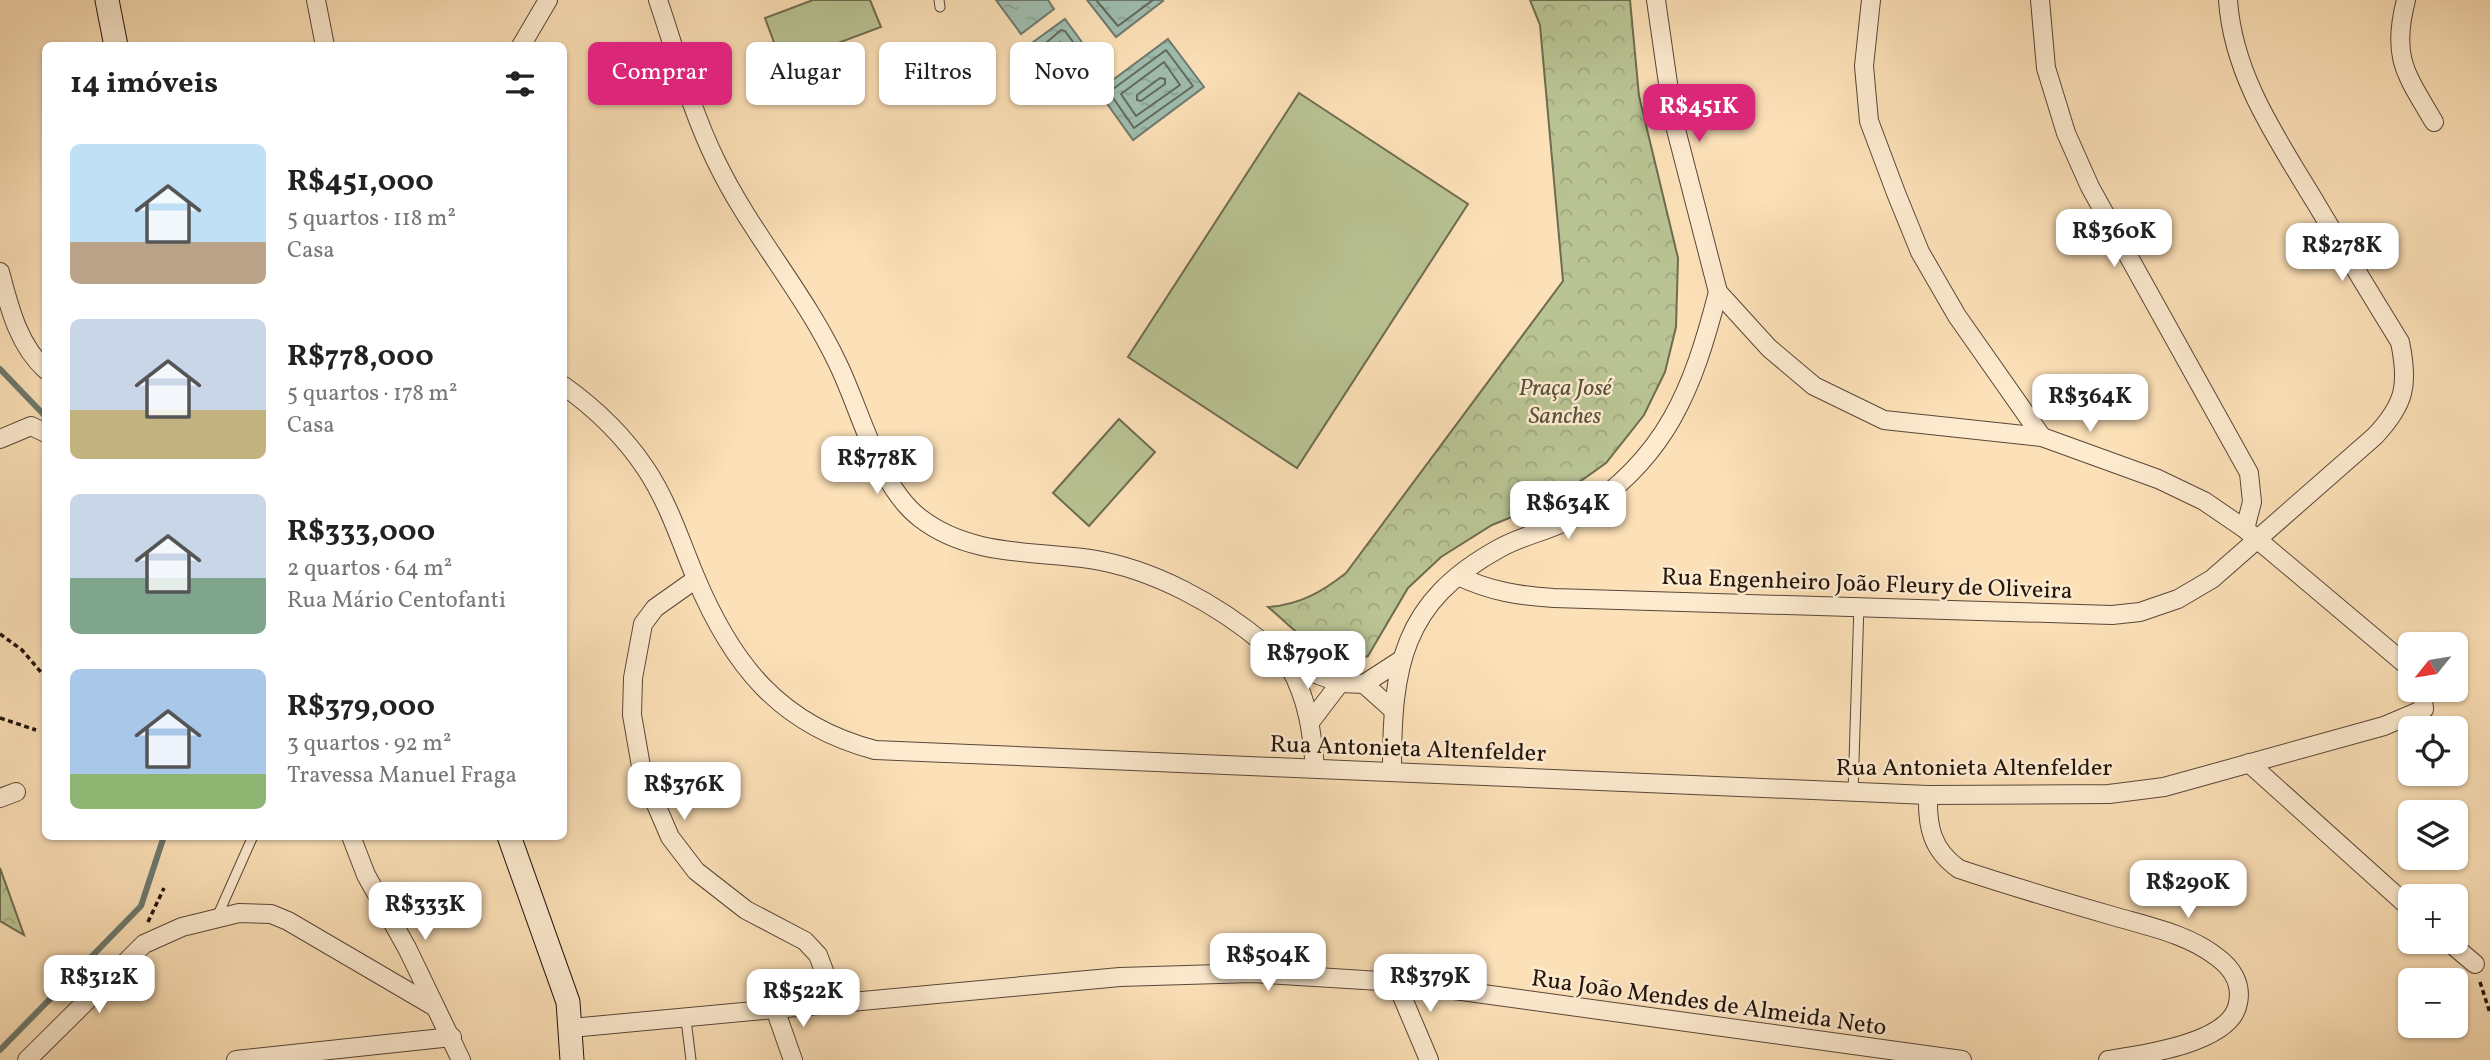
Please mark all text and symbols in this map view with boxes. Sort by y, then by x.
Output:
chip: Comprar [588,42,732,105]
chip: Alugar [746,42,865,105]
chip: Filtros [879,42,996,105]
chip: Novo [1010,42,1114,105]
text: 14 imóveis [70,63,218,105]
icon: filters [501,65,539,103]
pin: R$451K [1642,85,1756,144]
text: R$451K [1659,91,1739,123]
text: R$451,000 [287,161,434,203]
icon: home [126,172,210,256]
text: 5 quartos · 118 m² [287,203,456,235]
pin: R$360K [2057,210,2171,269]
text: R$360K [2072,216,2156,248]
pin: R$278K [2285,224,2399,283]
text: R$278K [2302,230,2382,262]
text: Casa [287,235,335,267]
text: R$778,000 [287,336,434,378]
icon: home [126,347,210,431]
park label: Praça José Sanches [1518,372,1613,434]
pin: R$364K [2033,374,2147,434]
text: 5 quartos · 178 m² [287,378,457,410]
text: R$364K [2048,381,2132,413]
text: Casa [287,410,335,442]
pin: R$778K [820,436,934,496]
text: R$778K [837,443,917,475]
pin: R$634K [1511,482,1625,541]
text: R$634K [1526,488,1610,520]
text: R$333,000 [287,511,435,553]
icon: home [126,522,210,606]
text: 2 quartos · 64 m² [287,553,452,585]
street label: Rua Engenheiro João Fleury de Oliveira [1661,561,2073,609]
text: Rua Mário Centofanti [287,585,506,617]
pin: R$790K [1251,632,1365,691]
north arrow [2398,632,2468,702]
map controls [2398,632,2468,1038]
text: R$790K [1266,638,1350,670]
text: R$379,000 [287,686,435,728]
icon: home [126,697,210,781]
button: locate [2398,716,2468,786]
text: 3 quartos · 92 m² [287,728,451,760]
street label: Rua Antonieta Altenfelder [1269,728,1547,772]
street label: Rua Antonieta Altenfelder [1836,752,2112,786]
text: Travessa Manuel Fraga [287,760,517,792]
pin: R$376K [627,762,741,822]
text: R$376K [644,769,724,801]
button: layers [2398,800,2468,870]
pin: R$290K [2131,860,2245,920]
text: R$290K [2146,867,2230,899]
pin: R$333K [368,883,482,942]
button: + [2398,884,2468,954]
text: R$333K [385,889,465,921]
pin: R$504K [1211,934,1325,993]
text: R$504K [1226,940,1310,972]
pin: R$379K [1373,954,1487,1014]
pin: R$312K [42,956,156,1015]
text: R$379K [1390,961,1470,993]
text: R$312K [60,962,138,994]
street label: Rua João Mendes de Almeida Neto [1529,962,1889,1046]
button: − [2398,968,2468,1038]
pin: R$522K [746,970,860,1029]
text: R$522K [763,976,843,1008]

